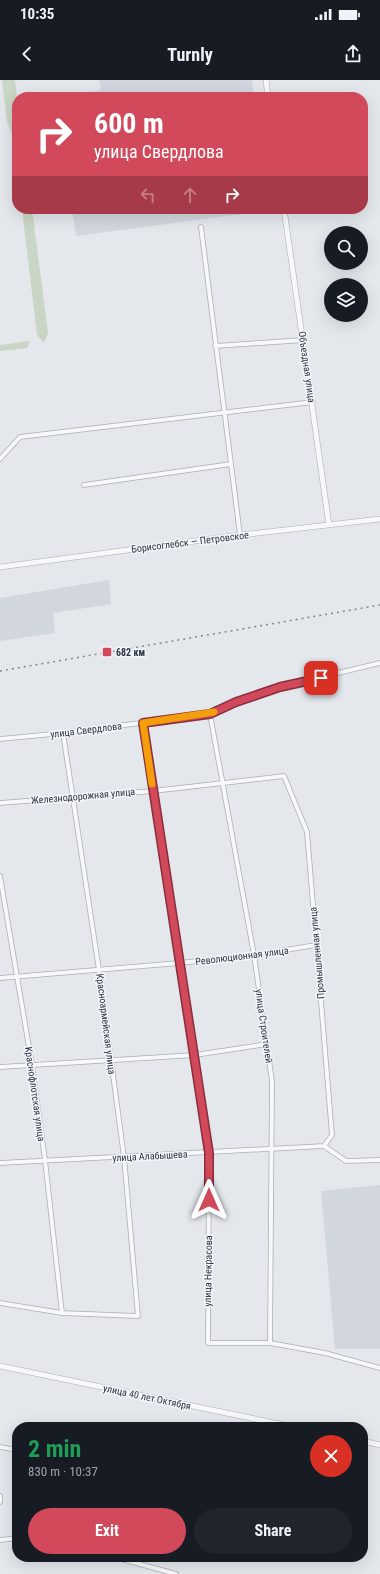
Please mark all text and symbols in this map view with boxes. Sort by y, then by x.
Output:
text: 10:35 [20,5,54,23]
icon: back [16,43,38,65]
icon: share [342,43,364,65]
text: Turnly [167,44,213,65]
text: 600 m [94,107,164,140]
icon: right [28,108,80,160]
text: улица Свердлова [94,141,224,162]
icon: left [137,184,159,206]
icon: ahead [179,184,201,206]
icon: right [221,184,243,206]
map controls [324,226,368,322]
button: search [324,226,368,270]
button: layers [324,278,368,322]
street label: Объездная улица [297,331,317,404]
street label: Борисоглебск — Петровское [131,529,250,555]
marker: 682 км [101,646,113,658]
place label: 682 км [116,647,145,658]
pin [304,661,338,695]
icon: arrive [310,667,332,689]
street label: улица Свердлова [50,720,123,740]
street label: Железнодорожная улица [30,786,136,806]
street label: Промышленная улица [307,906,327,1000]
street label: Революционная улица [195,945,289,967]
street label: Красноармейская улица [94,973,118,1075]
street label: улица Строителей [253,988,275,1064]
street label: Краснофлотская улица [23,1046,47,1142]
street label: улица Алабышева [112,1149,188,1163]
position arrow [188,1179,230,1221]
street label: улица Некрасова [202,1235,214,1307]
street label: улица 40 лет Октября [102,1382,192,1412]
text: 2 min [28,1435,81,1463]
button: close [310,1435,352,1477]
text: 830 m · 10:37 [28,1464,98,1479]
button: Exit [28,1508,186,1554]
button: Share [194,1508,352,1554]

